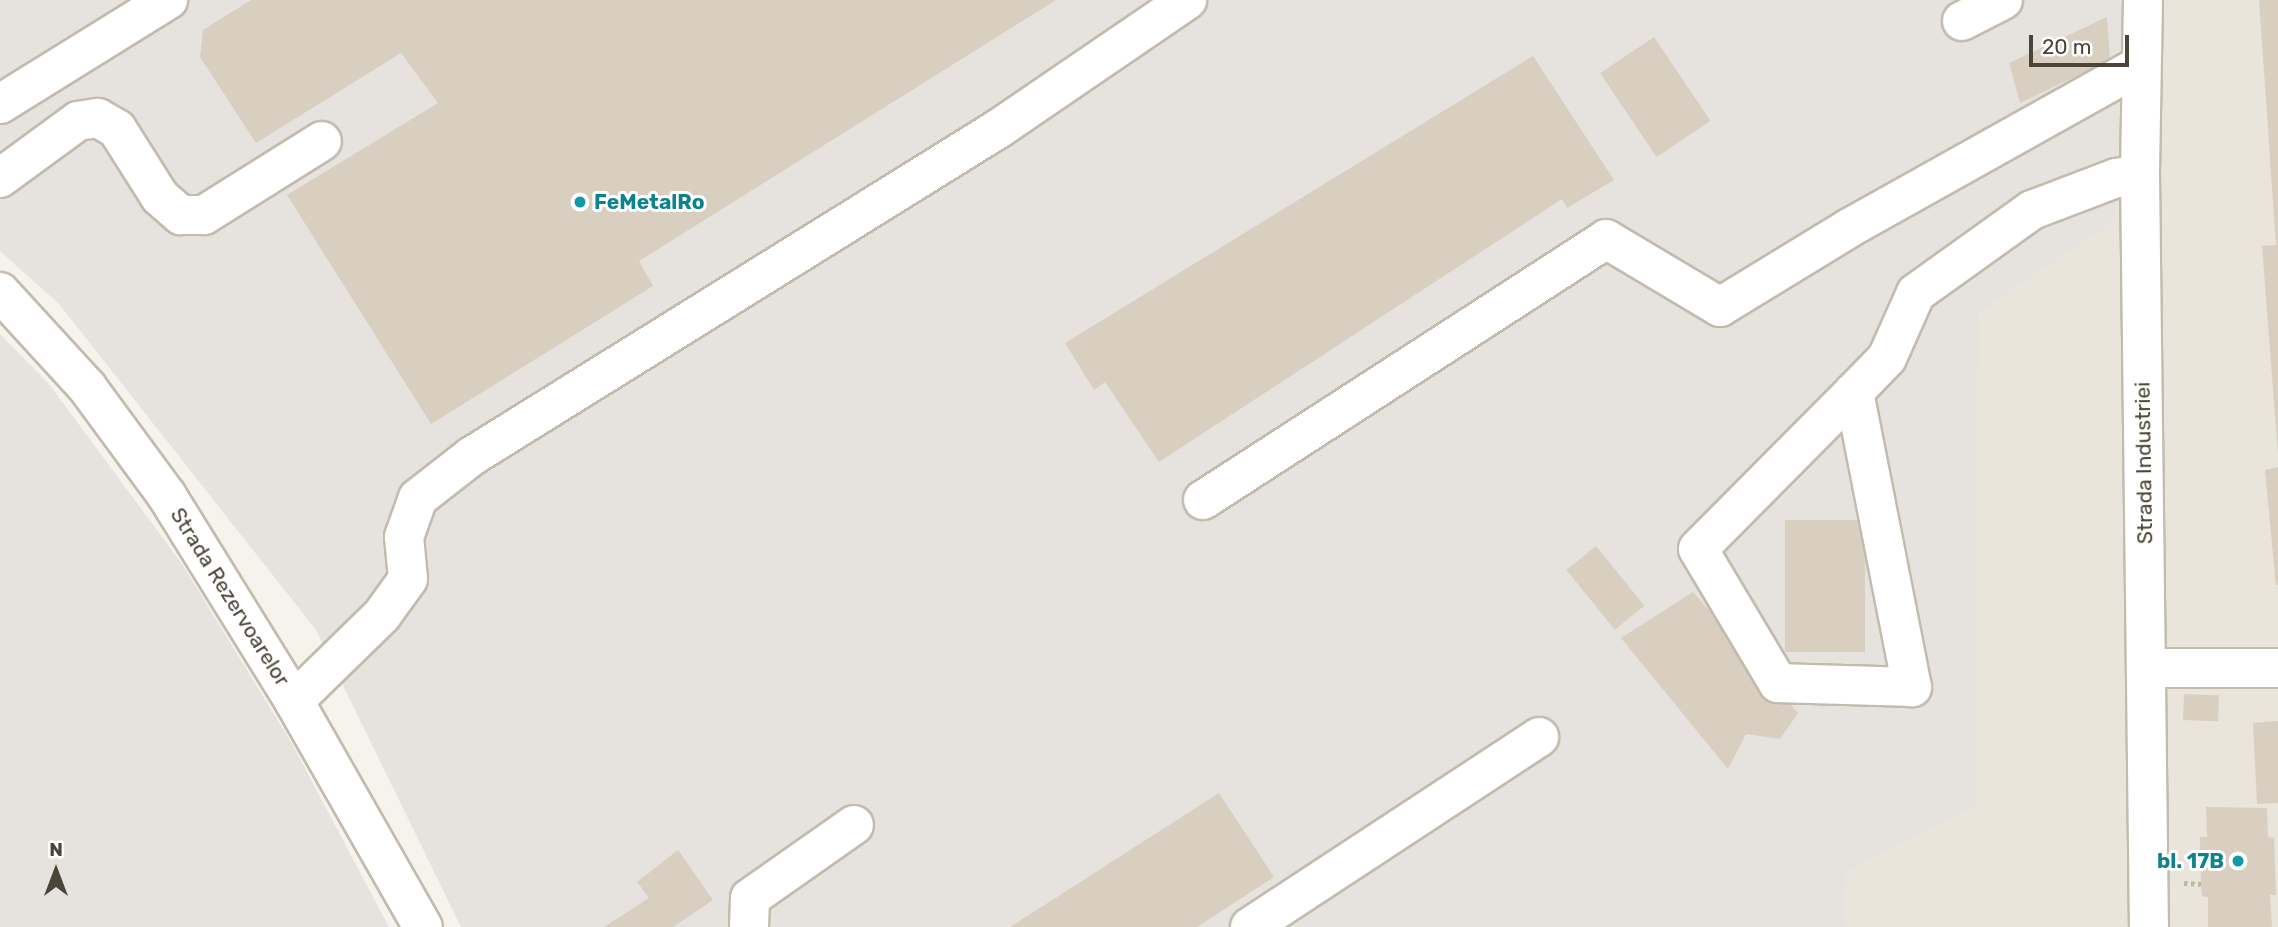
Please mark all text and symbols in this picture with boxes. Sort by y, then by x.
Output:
scale bar [2033,21,2133,65]
text: 20 m [2042,34,2091,59]
place label: FeMetalRo [594,189,704,215]
marker: FeMetalRo [572,194,588,210]
street label: Strada Industriei [2130,382,2158,544]
street label: Strada Rezervoarelor [165,503,295,691]
north arrow [21,836,91,906]
text: N [49,838,63,861]
place label: bl. 17B [2157,848,2224,874]
marker: bl. 17B [2230,853,2246,869]

